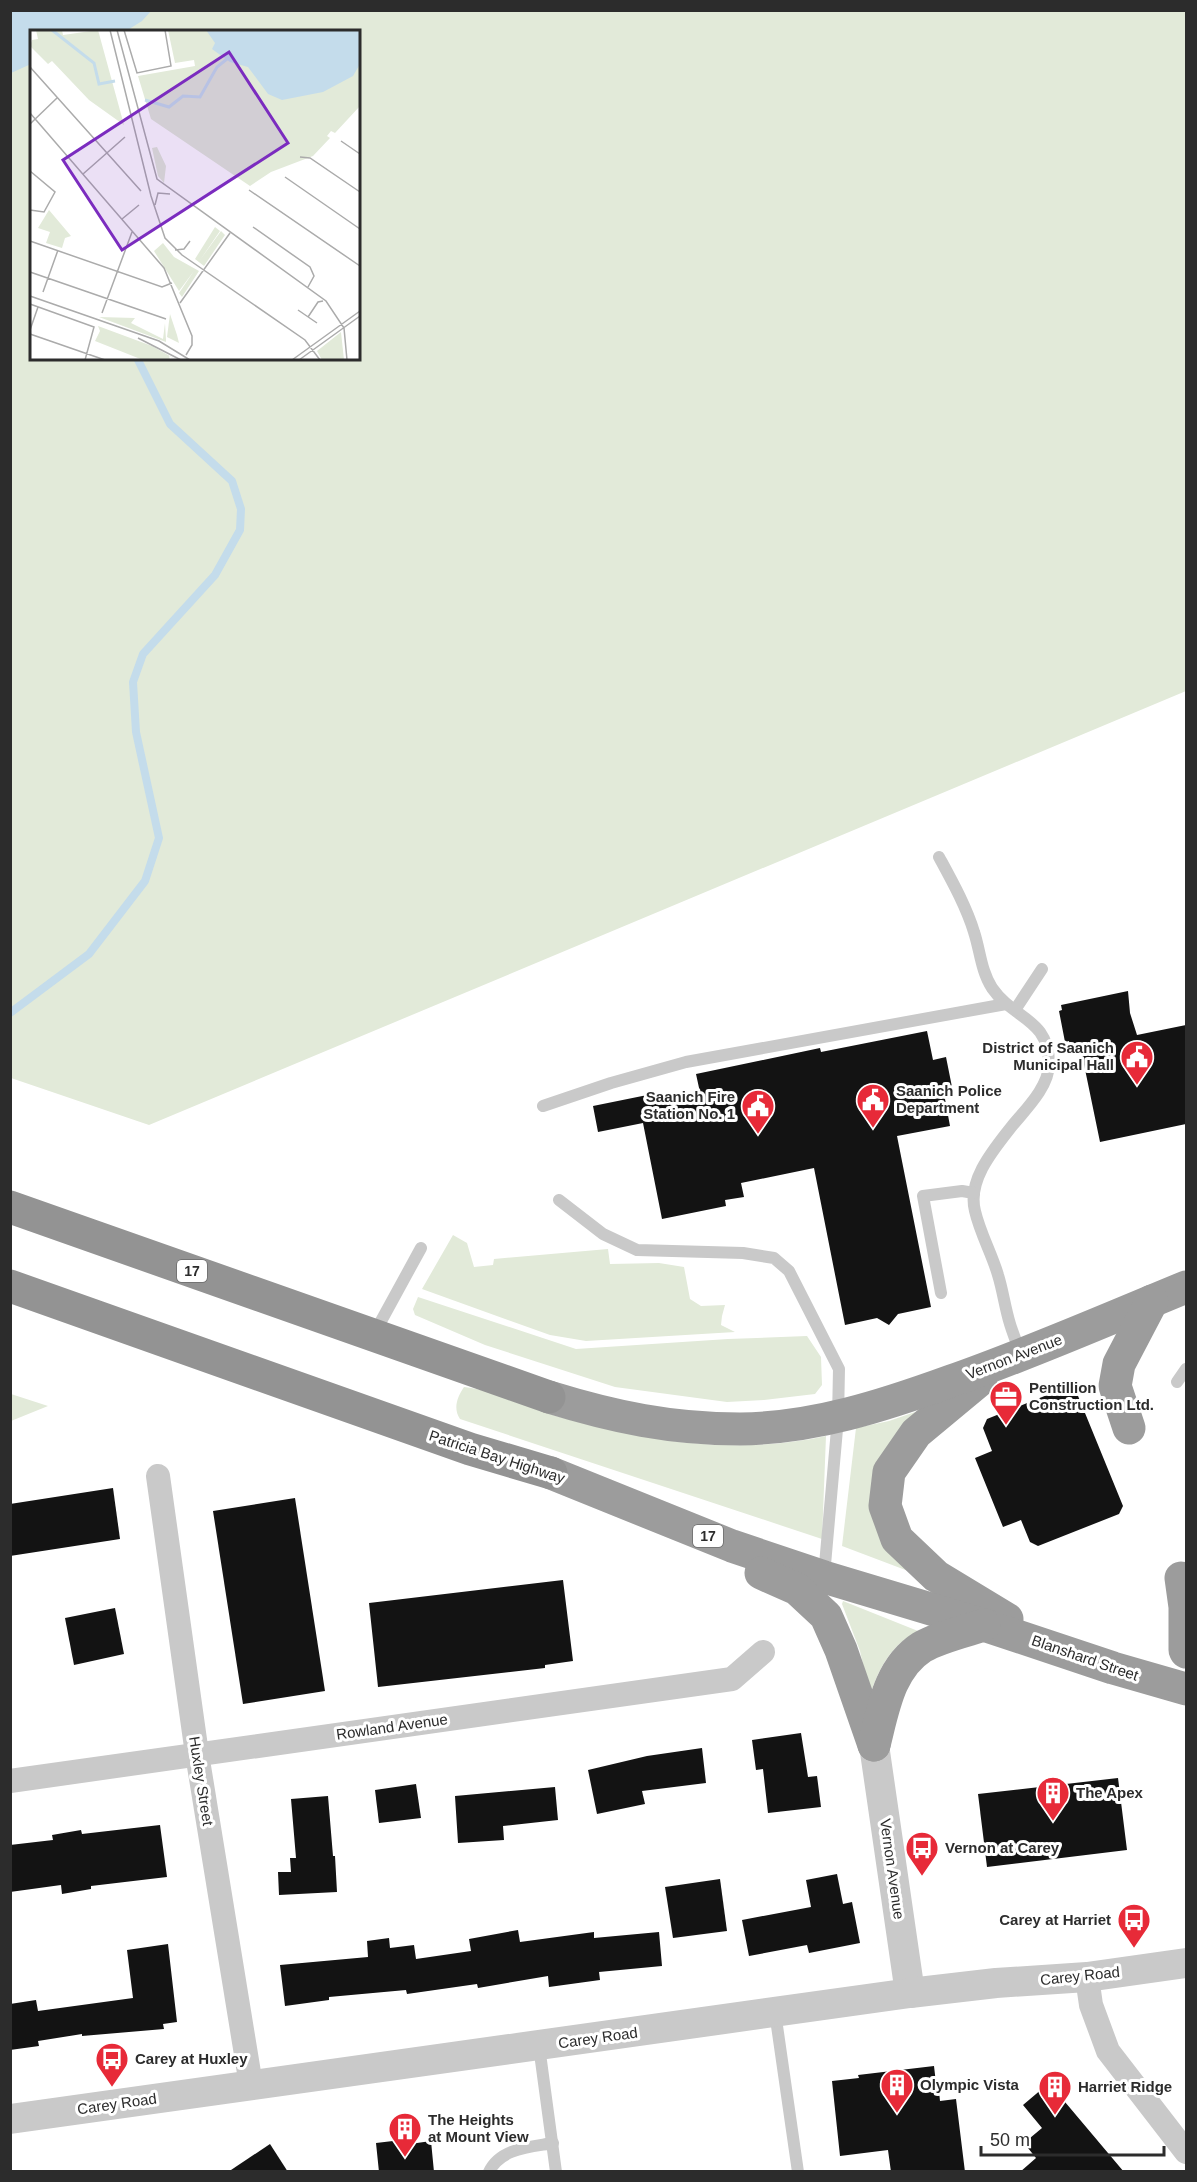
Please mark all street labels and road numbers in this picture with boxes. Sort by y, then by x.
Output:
road number: 17 [177,1260,207,1282]
street label: Vernon Avenue [963,1330,1064,1383]
street label: Patricia Bay Highway [427,1427,568,1487]
road number: 17 [693,1525,723,1547]
street label: Blanshard Street [1030,1631,1142,1684]
street label: Rowland Avenue [335,1710,449,1743]
street label: Huxley Street [186,1735,217,1828]
street label: Vernon Avenue [877,1817,908,1920]
street label: Carey Road [1039,1963,1121,1988]
street label: Carey Road [557,2024,639,2051]
street label: Carey Road [76,2090,158,2117]

